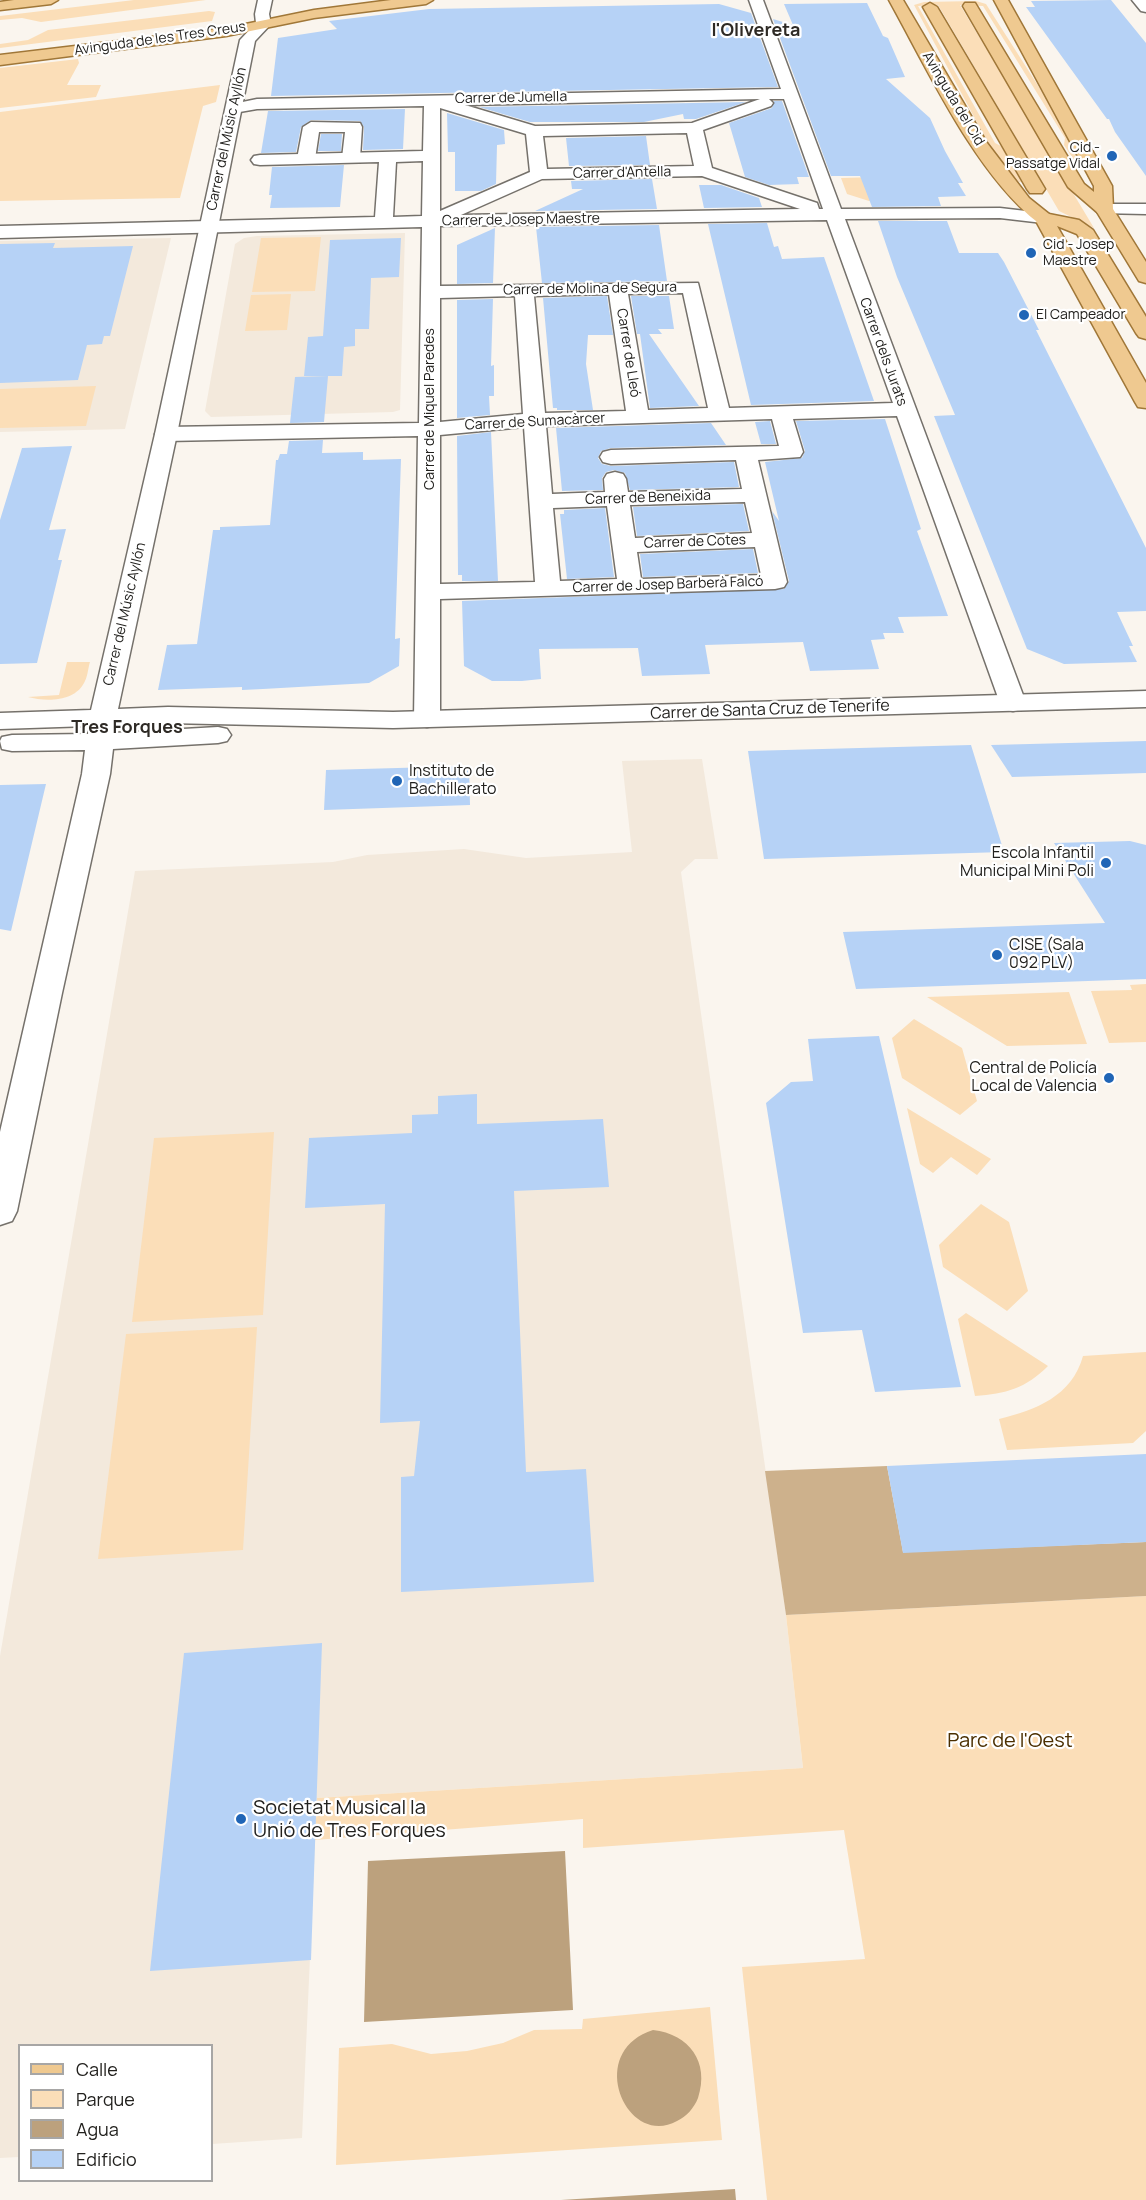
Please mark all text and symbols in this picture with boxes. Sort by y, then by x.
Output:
street label: Avinguda de les Tres Creus [73,19,247,59]
district label: l'Olivereta [712,20,800,42]
street label: Avinguda del Cid [918,49,988,149]
street label: Carrer del Músic Ayllón [204,66,250,212]
street label: Carrer de Jumella [455,89,567,107]
place label: Cid - Passatge Vidal [1006,140,1100,172]
marker: Cid - Passatge Vidal [1105,149,1119,163]
street label: Carrer d'Antella [573,164,671,182]
street label: Carrer de Josep Maestre [442,210,600,230]
place label: Cid - Josep Maestre [1043,237,1114,270]
marker: Cid - Josep Maestre [1024,246,1038,260]
street label: Carrer de Molina de Segura [503,279,677,299]
street label: Carrer dels Jurats [856,296,910,408]
street label: Carrer de Lleó [613,307,643,399]
place label: El Campeador [1036,307,1125,323]
marker: El Campeador [1017,308,1031,322]
street label: Carrer de Miquel Paredes [422,328,438,490]
street label: Carrer de Sumacàrcer [464,410,606,434]
street label: Carrer de Beneixida [585,487,711,509]
street label: Carrer de Cotes [644,532,746,552]
street label: Carrer del Músic Ayllón [100,541,150,687]
street label: Carrer de Josep Barberà Falcó [572,573,764,597]
street label: Carrer de Santa Cruz de Tenerife [650,696,890,724]
district label: Tres Forques [71,717,183,739]
place label: Instituto de Bachillerato [409,762,497,800]
marker: Instituto de Bachillerato [390,774,404,788]
place label: Escola Infantil Municipal Mini Poli [960,844,1094,882]
marker: Escola Infantil Municipal Mini Poli [1099,856,1113,870]
place label: CISE (Sala 092 PLV) [1009,936,1084,974]
marker: CISE (Sala 092 PLV) [990,948,1004,962]
place label: Central de Policía Local de Valencia [969,1059,1097,1097]
marker: Central de Policía Local de Valencia [1102,1071,1116,1085]
park label: Parc de l'Oest [947,1729,1073,1753]
place label: Societat Musical la Unió de Tres Forques [253,1796,446,1843]
marker: Societat Musical la Unió de Tres Forques [234,1812,248,1826]
legend [18,2044,213,2182]
text: Calle [76,2057,118,2081]
text: Parque [76,2087,135,2111]
text: Agua [76,2117,119,2141]
text: Edificio [76,2147,137,2171]

